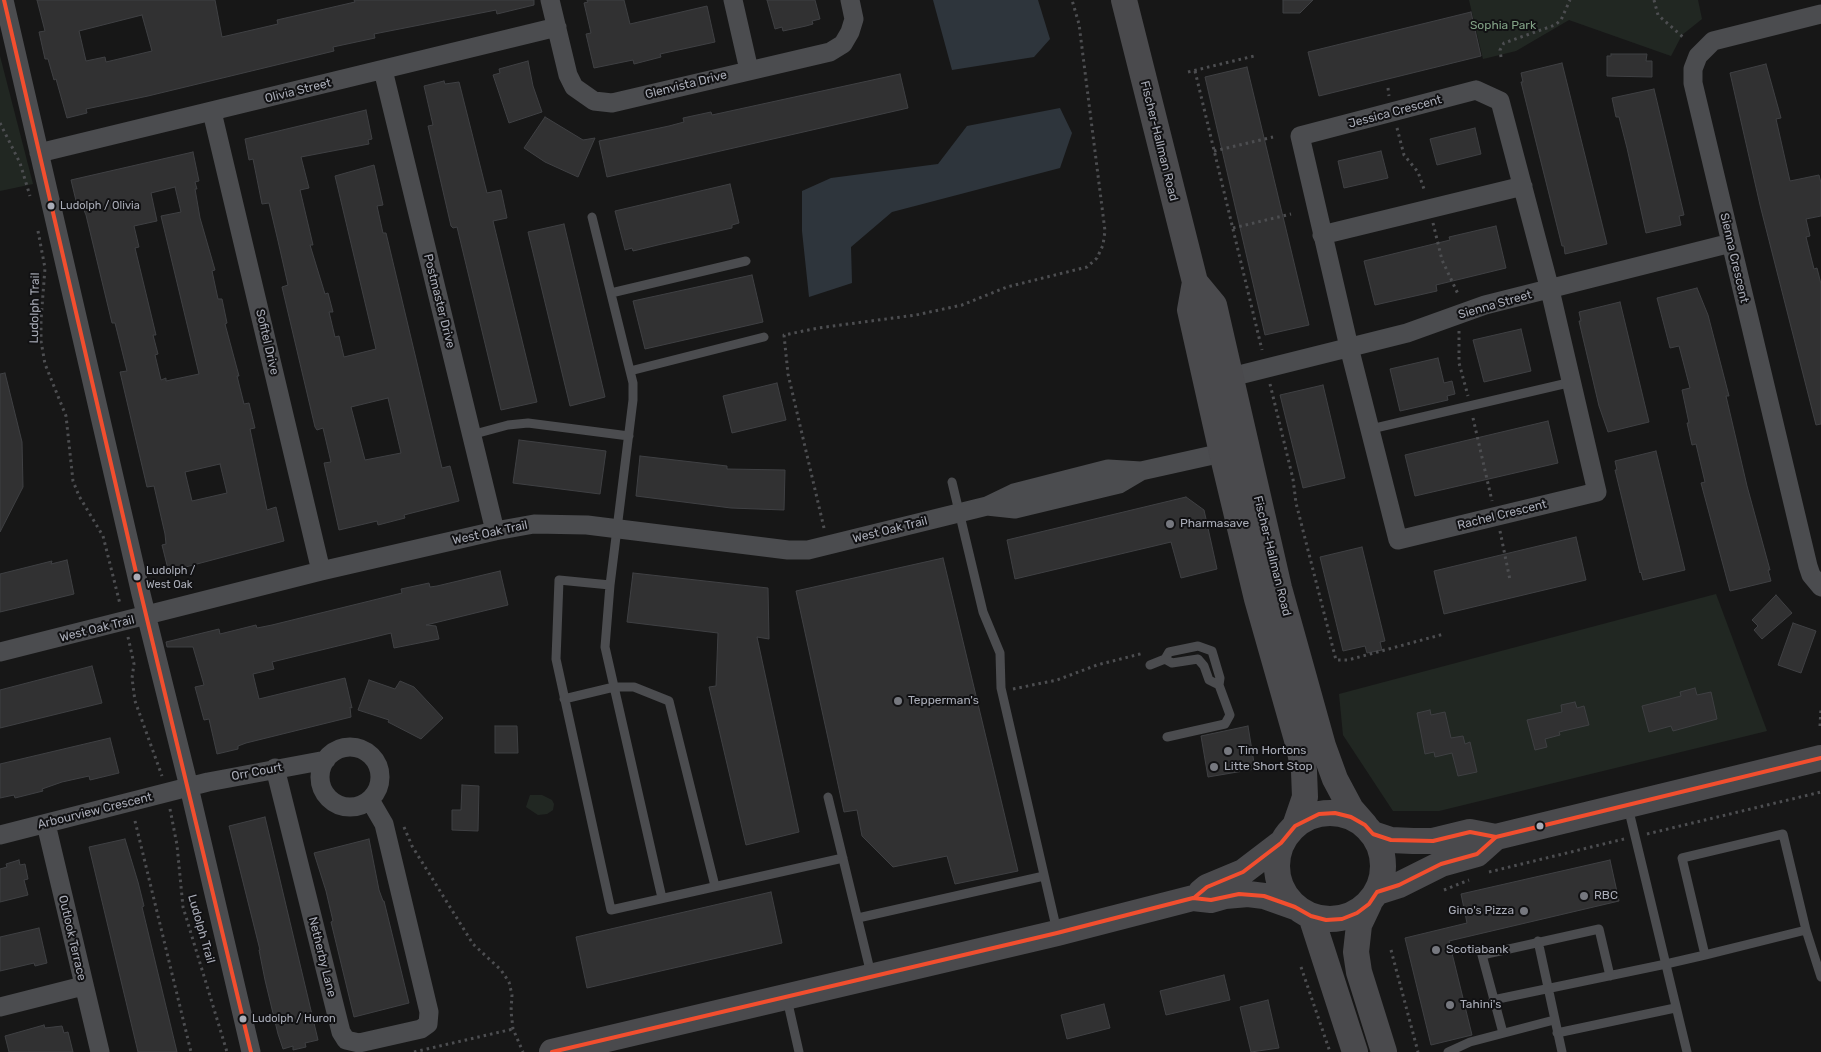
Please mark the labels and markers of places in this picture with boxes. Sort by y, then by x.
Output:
place label: Ludolph / Olivia [60,199,140,213]
marker: Ludolph / Olivia [46,201,56,211]
place label: Pharmasave [1180,517,1249,531]
marker: Pharmasave [1164,518,1176,530]
place label: Ludolph / West Oak [146,564,195,590]
marker: Ludolph / West Oak [132,572,142,582]
place label: Tepperman's [908,694,979,708]
marker: Tepperman's [892,695,904,707]
place label: Tim Hortons [1238,744,1306,758]
marker: Tim Hortons [1222,745,1234,757]
place label: Litte Short Stop [1224,760,1313,774]
marker: Litte Short Stop [1208,761,1220,773]
unlabelled marker [1535,821,1545,831]
place label: RBC [1594,889,1618,903]
marker: RBC [1578,890,1590,902]
place label: Gino's Pizza [1448,904,1514,918]
marker: Gino's Pizza [1518,905,1530,917]
place label: Scotiabank [1446,943,1508,957]
marker: Scotiabank [1430,944,1442,956]
place label: Tahini's [1460,998,1501,1012]
marker: Tahini's [1444,999,1456,1011]
place label: Ludolph / Huron [252,1012,336,1026]
marker: Ludolph / Huron [238,1014,248,1024]

